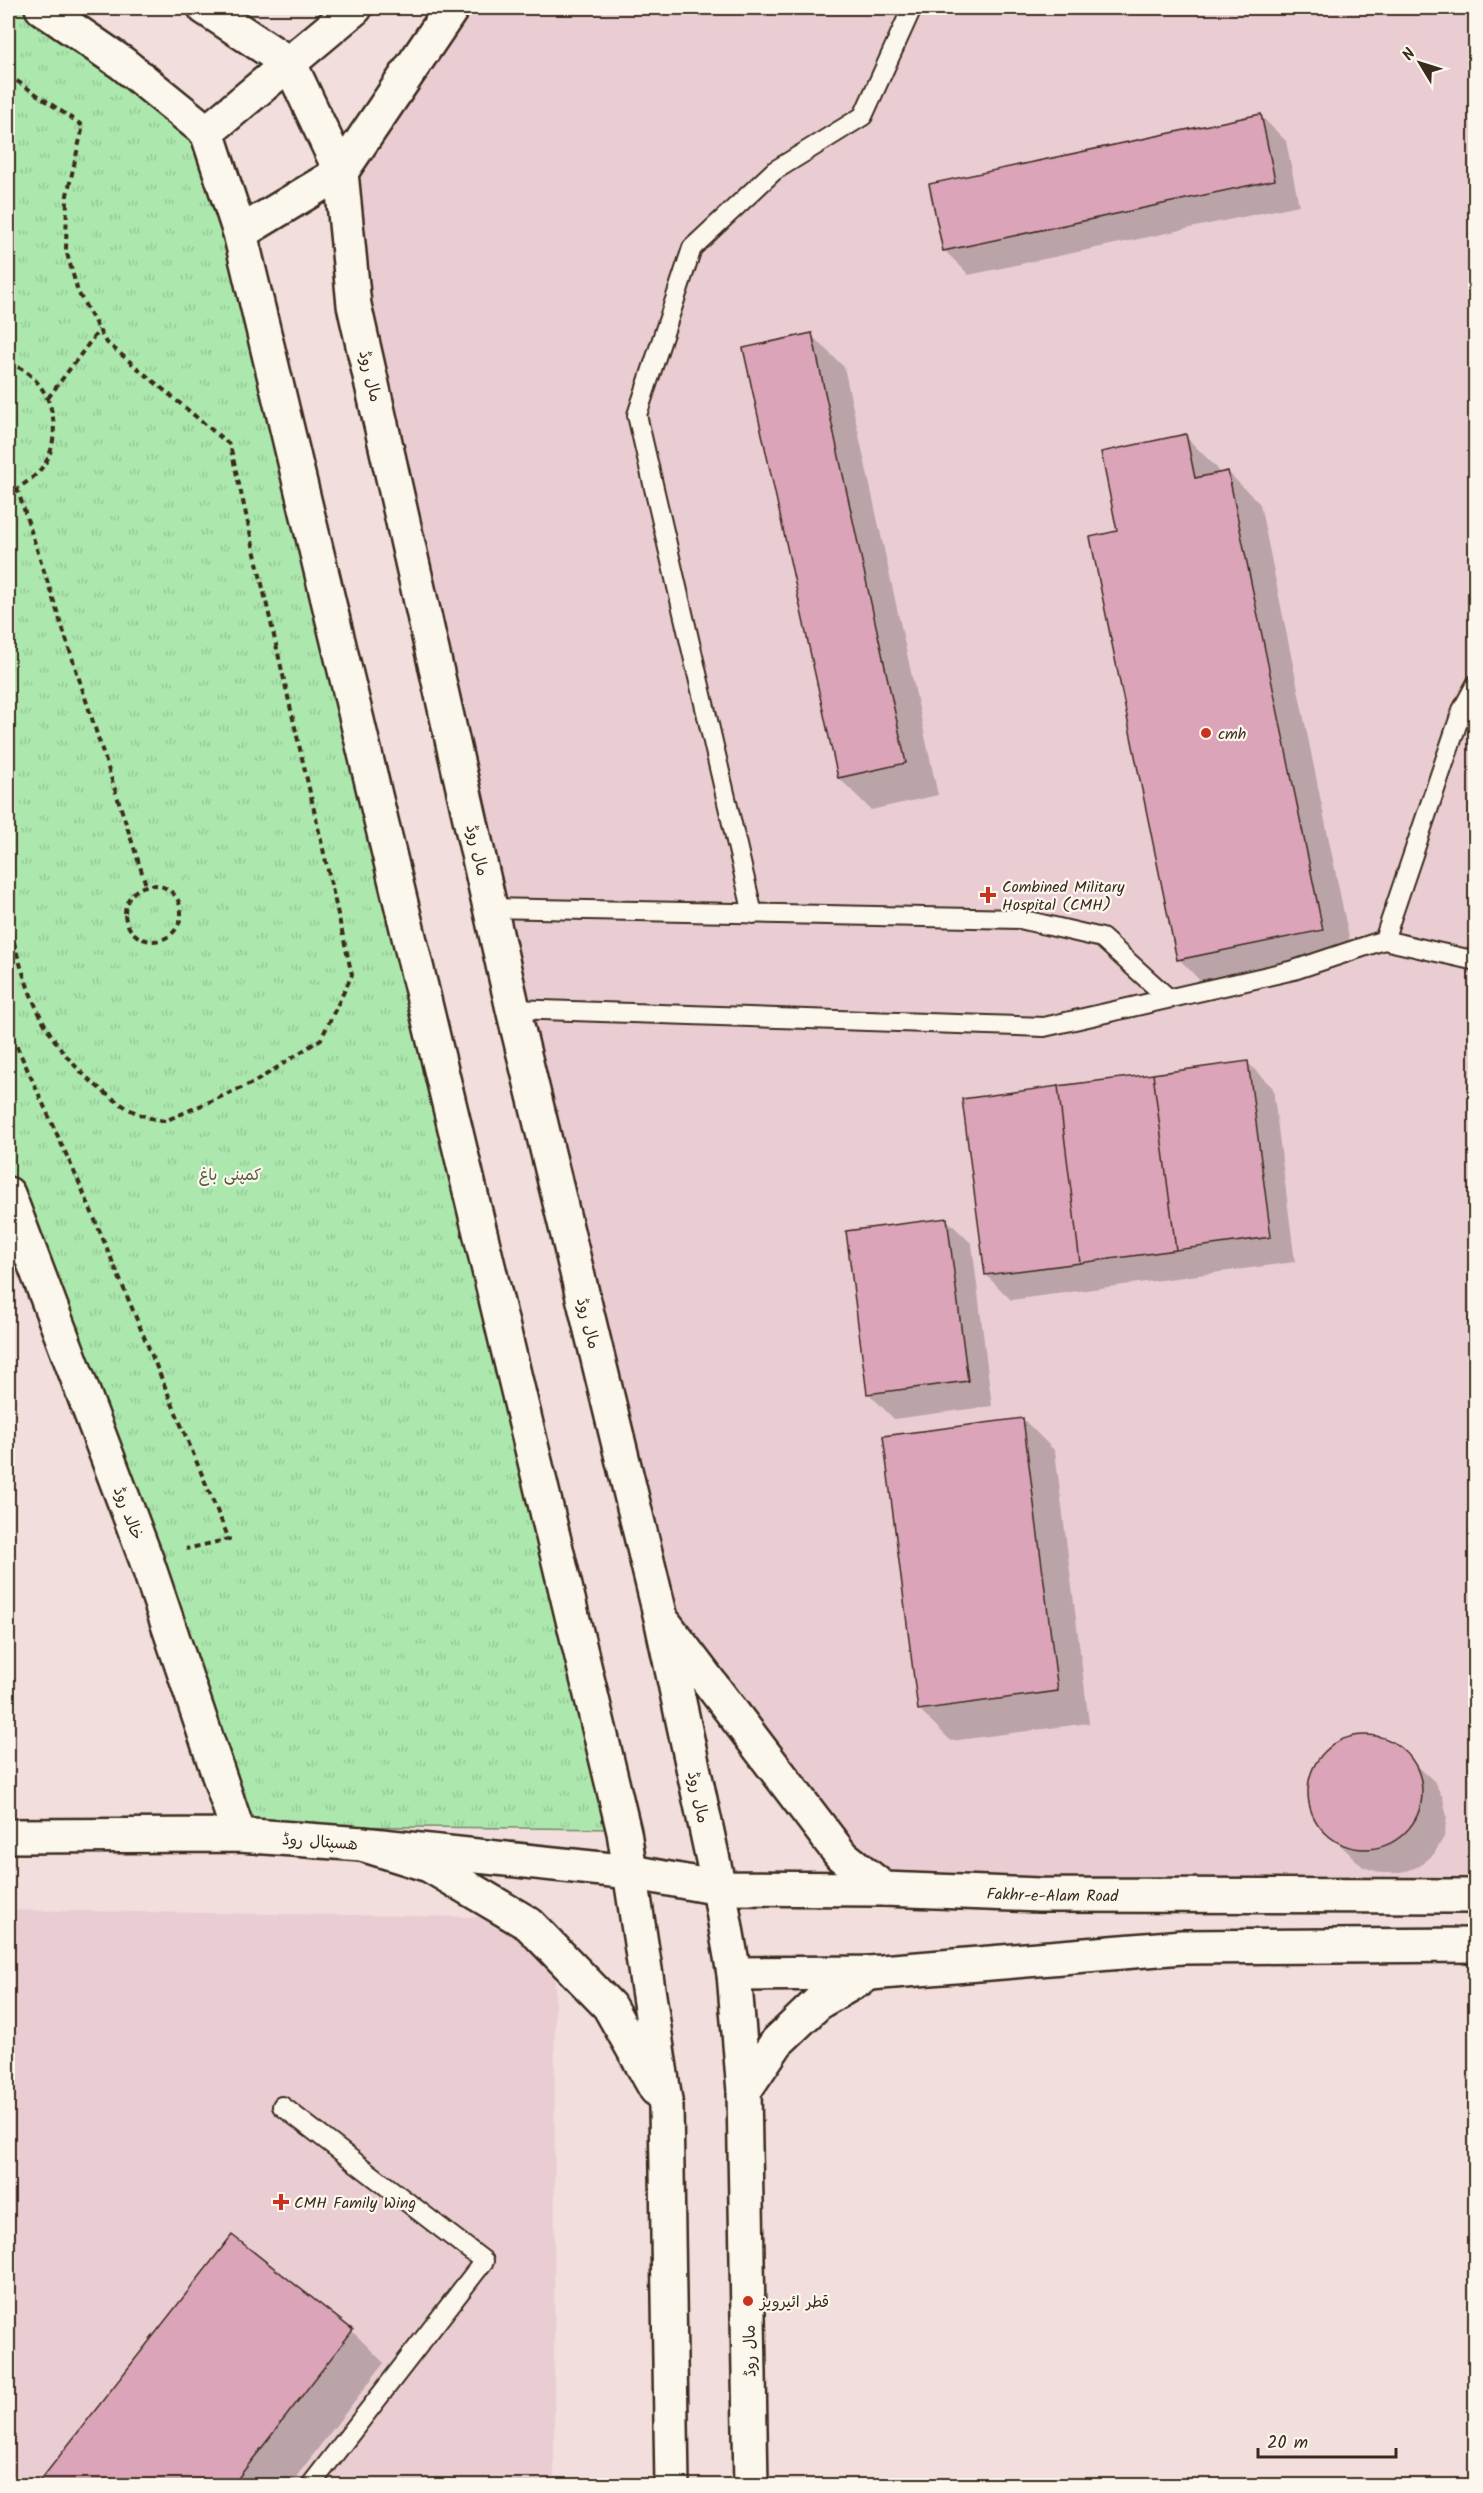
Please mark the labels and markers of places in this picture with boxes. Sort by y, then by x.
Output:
place label: cmh [1218,722,1246,747]
marker: cmh [1199,726,1213,740]
place label: Combined Military Hospital (CMH) [1002,875,1125,918]
marker: Combined Military Hospital (CMH) [979,886,997,904]
place label: CMH Family Wing [294,2191,416,2216]
marker: CMH Family Wing [272,2193,290,2211]
place label: قطر ائیرویز [758,2290,829,2315]
marker: قطر ائیرویز [741,2294,755,2308]

